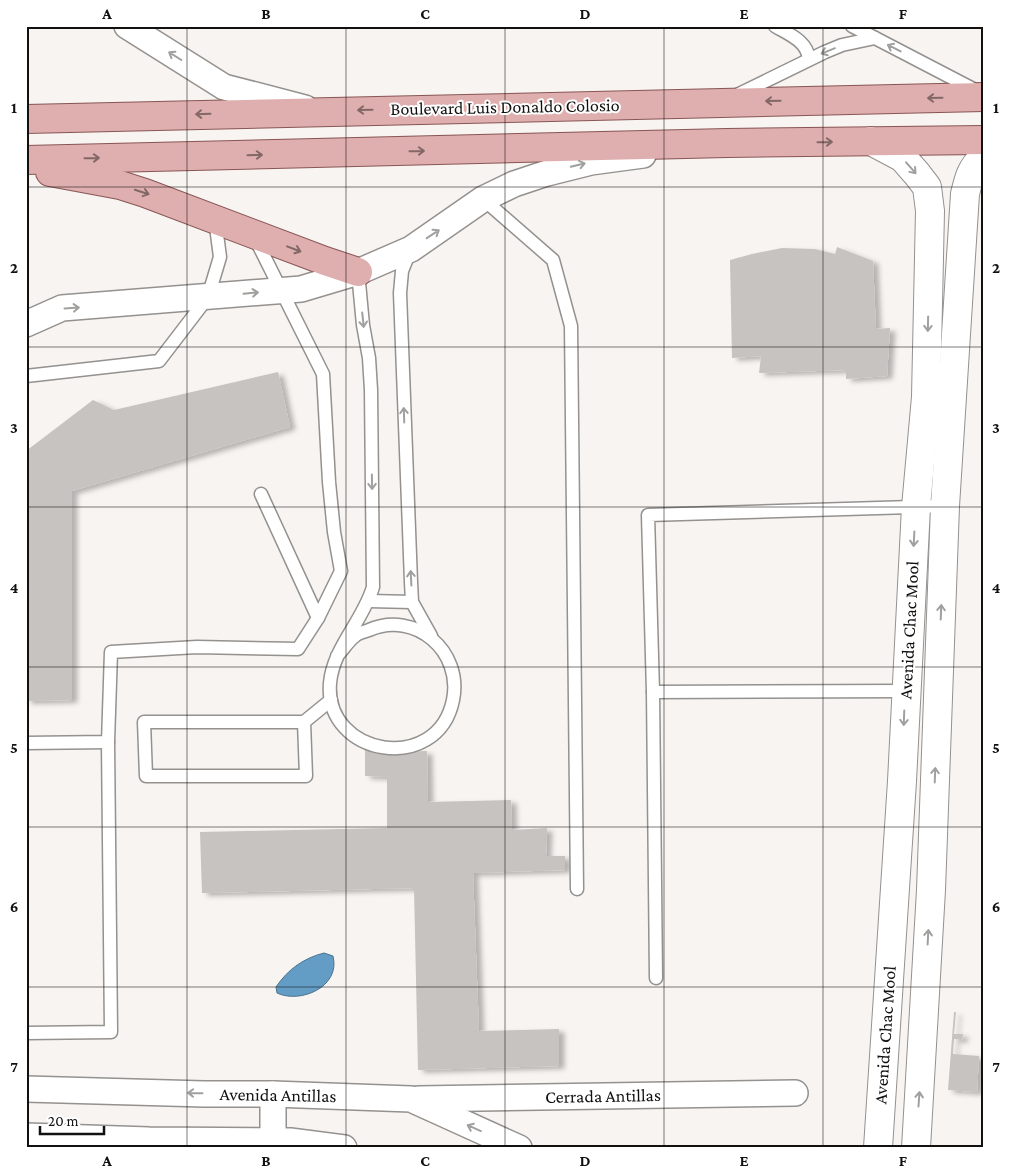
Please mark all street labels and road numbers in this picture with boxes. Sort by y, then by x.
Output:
street label: Boulevard Luis Donaldo Colosio [390,95,620,119]
street label: Avenida Chac Mool [895,560,923,700]
street label: Avenida Chac Mool [870,965,900,1105]
street label: Avenida Antillas [219,1084,337,1106]
street label: Cerrada Antillas [545,1085,661,1107]

